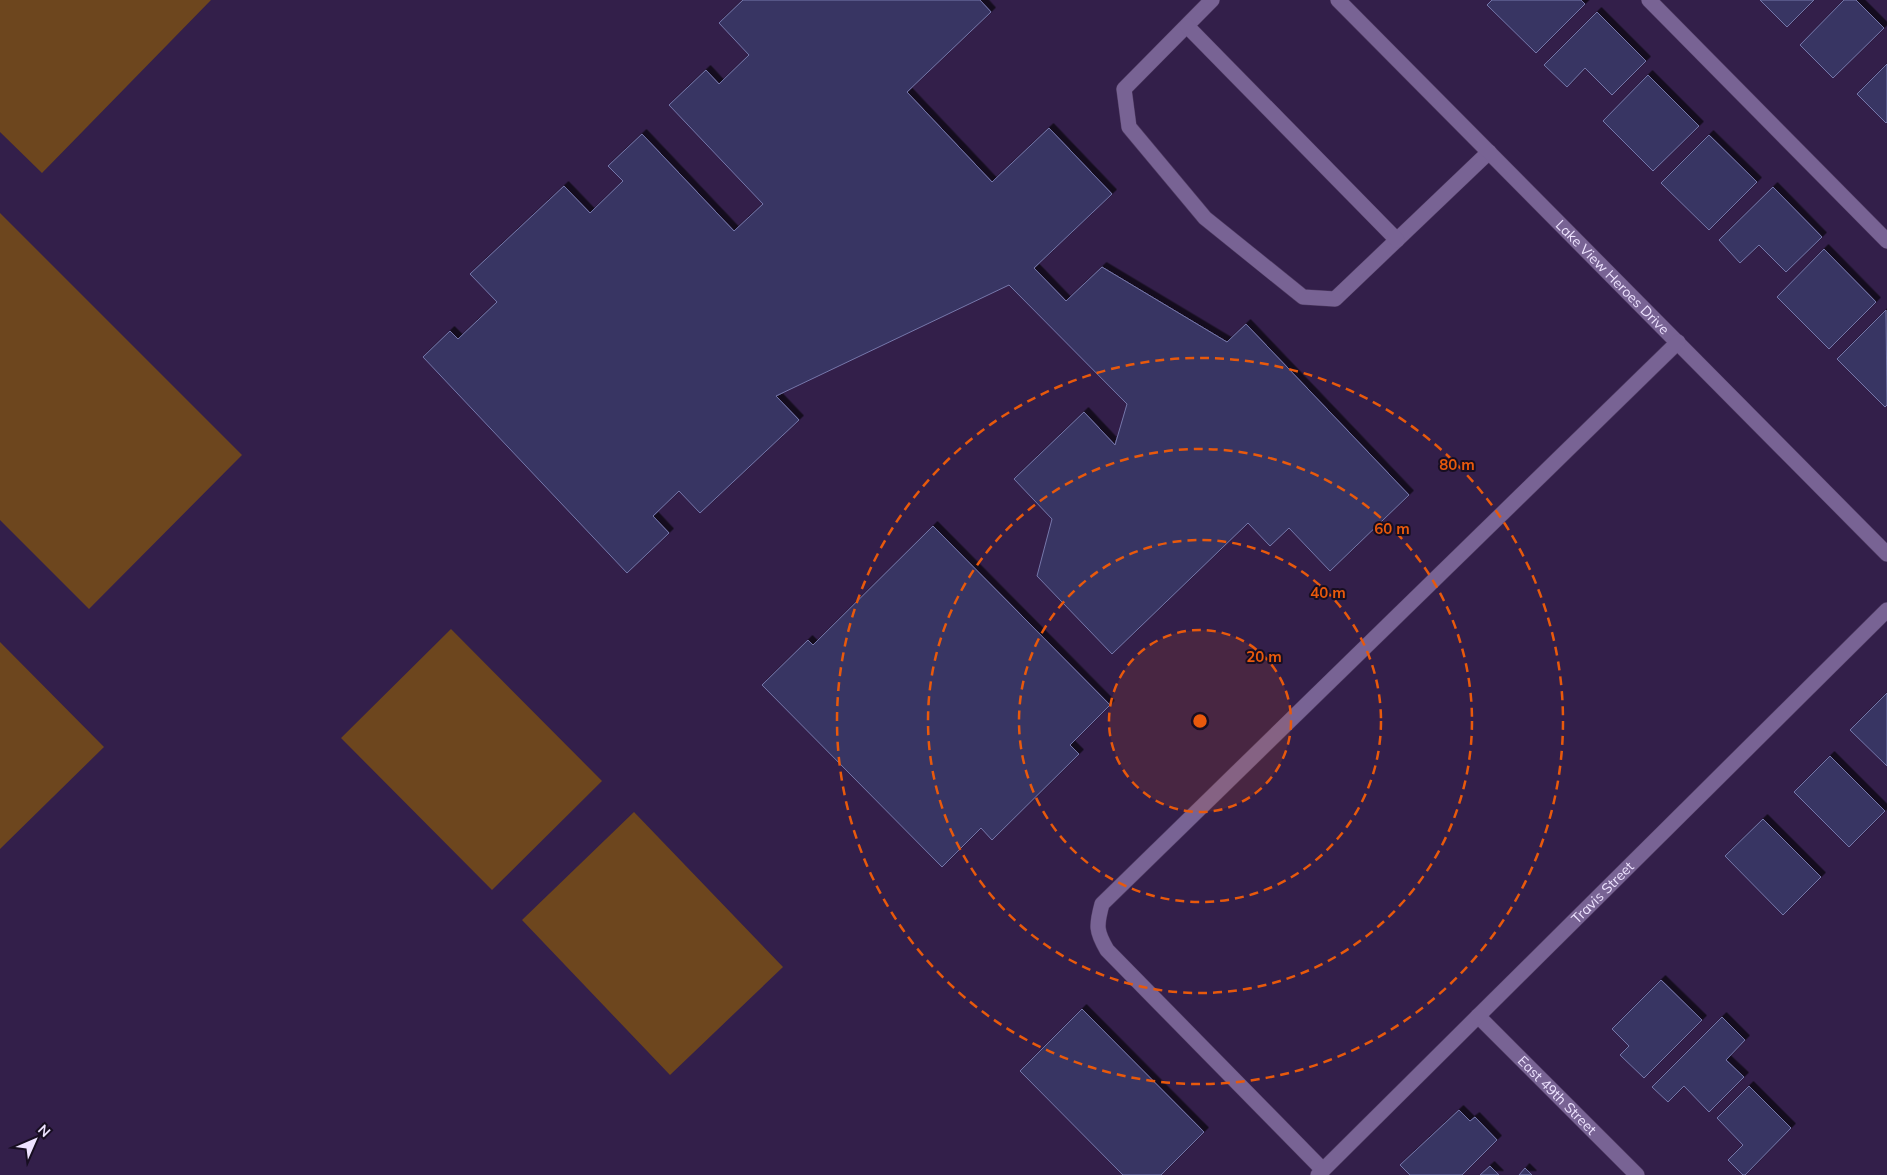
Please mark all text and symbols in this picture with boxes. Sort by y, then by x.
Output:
street label: Lake View Heroes Drive [1552,216,1673,338]
text: 80 m [1439,455,1475,474]
text: 60 m [1374,519,1410,538]
text: 40 m [1310,583,1346,602]
text: 20 m [1246,647,1282,666]
centre of rings [1191,712,1209,730]
street label: Travis Street [1568,857,1638,927]
street label: East 49th Street [1514,1052,1601,1139]
north arrow [10,1115,60,1165]
text: N [34,1121,54,1141]

